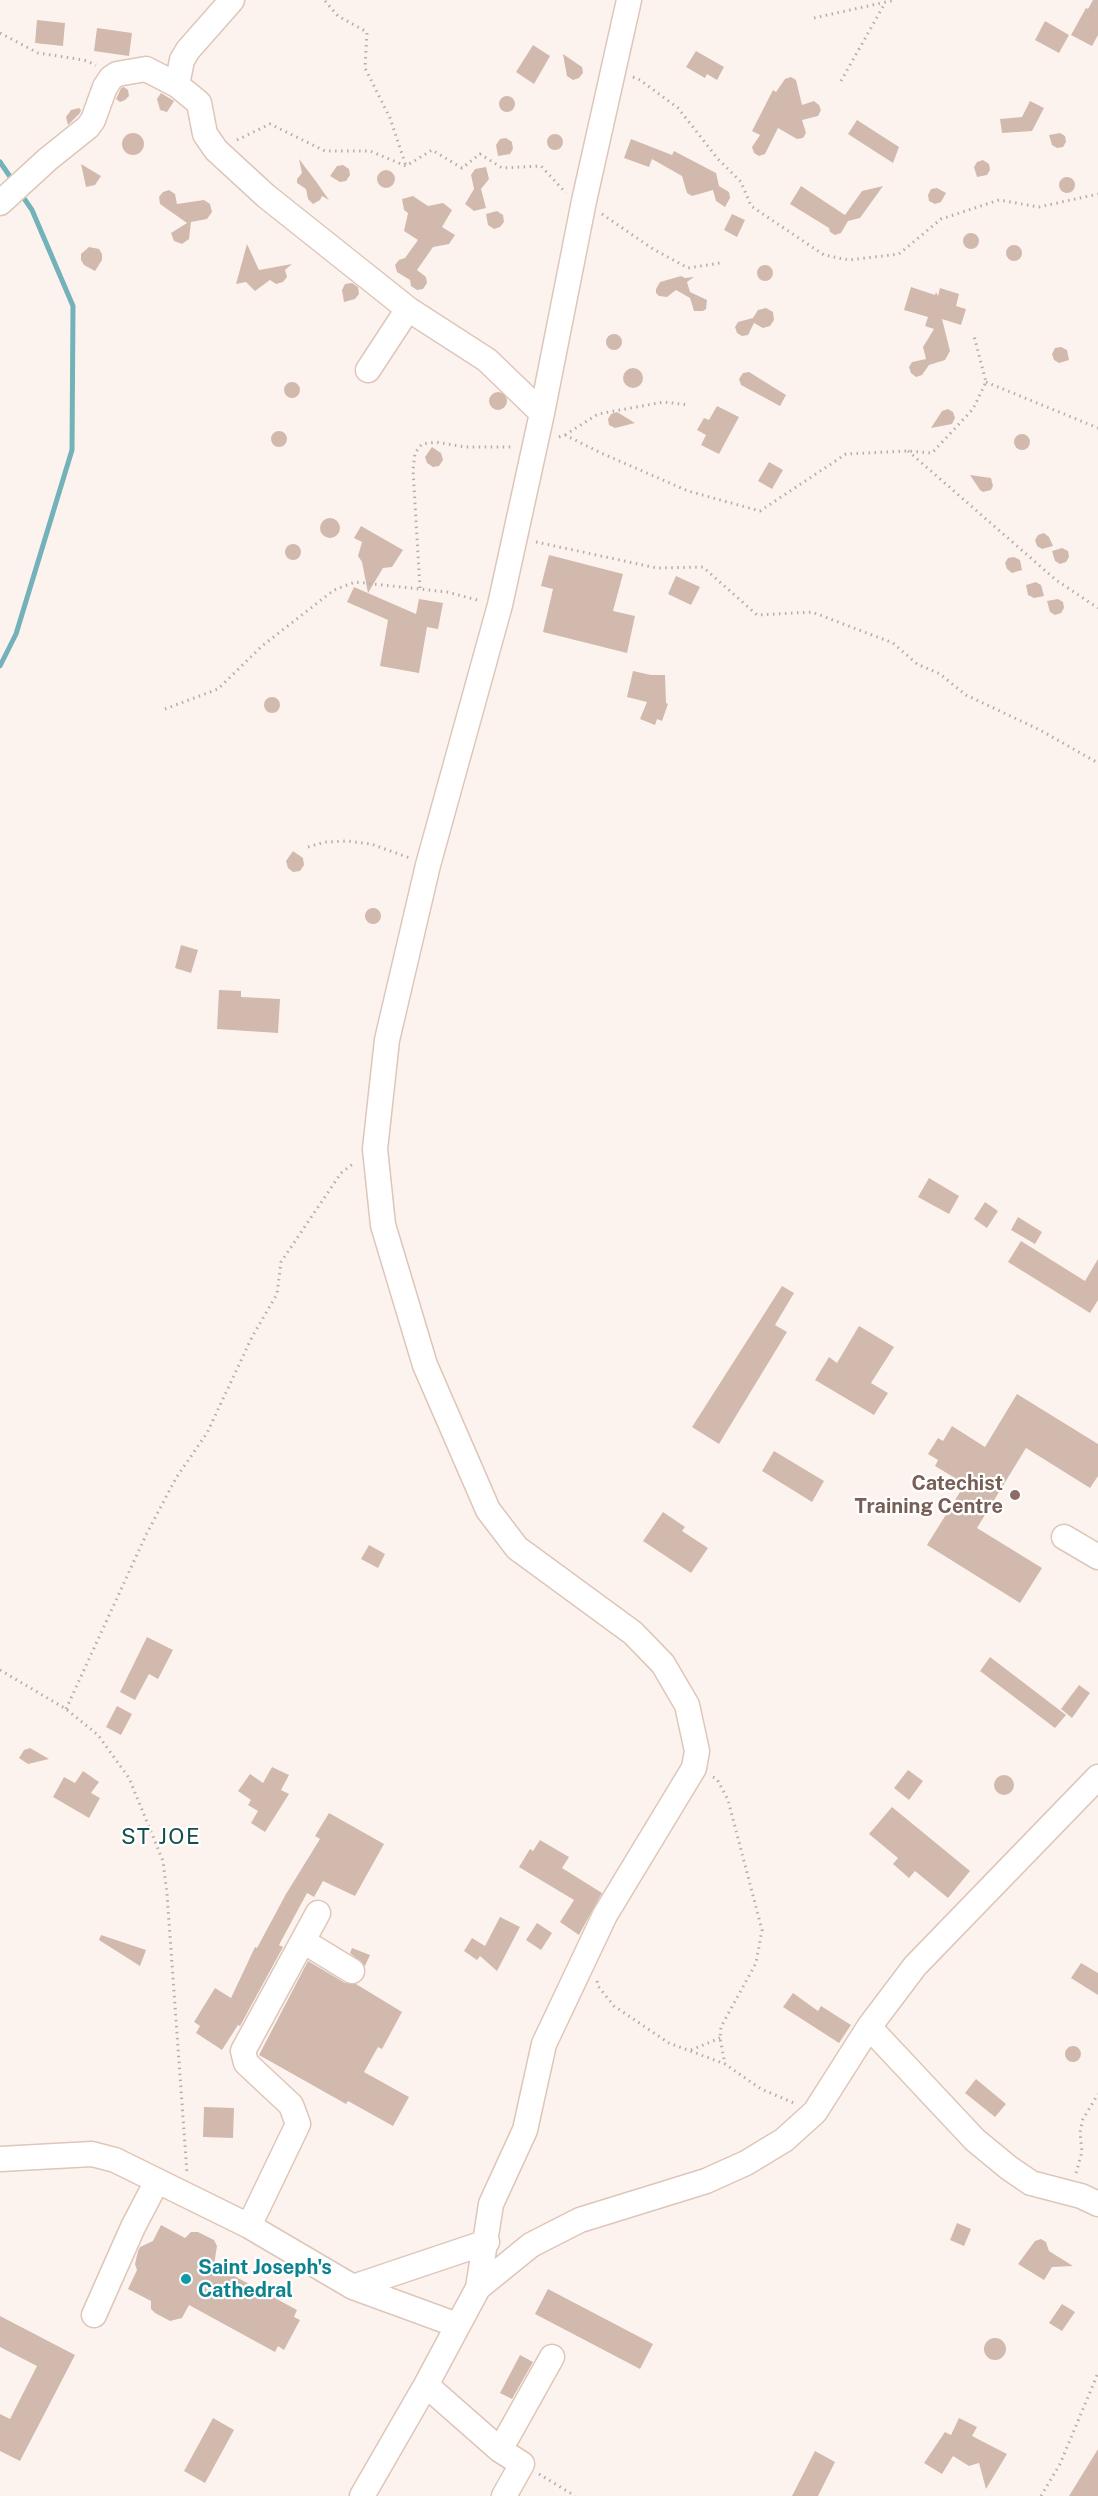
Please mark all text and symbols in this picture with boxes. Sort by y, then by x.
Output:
place label: Catechist Training Centre [855,1472,1003,1519]
marker: Catechist Training Centre [1008,1488,1022,1502]
district label: ST JOE [121,1824,201,1850]
place label: Saint Joseph's Cathedral [198,2256,332,2303]
marker: Saint Joseph's Cathedral [179,2272,193,2286]

